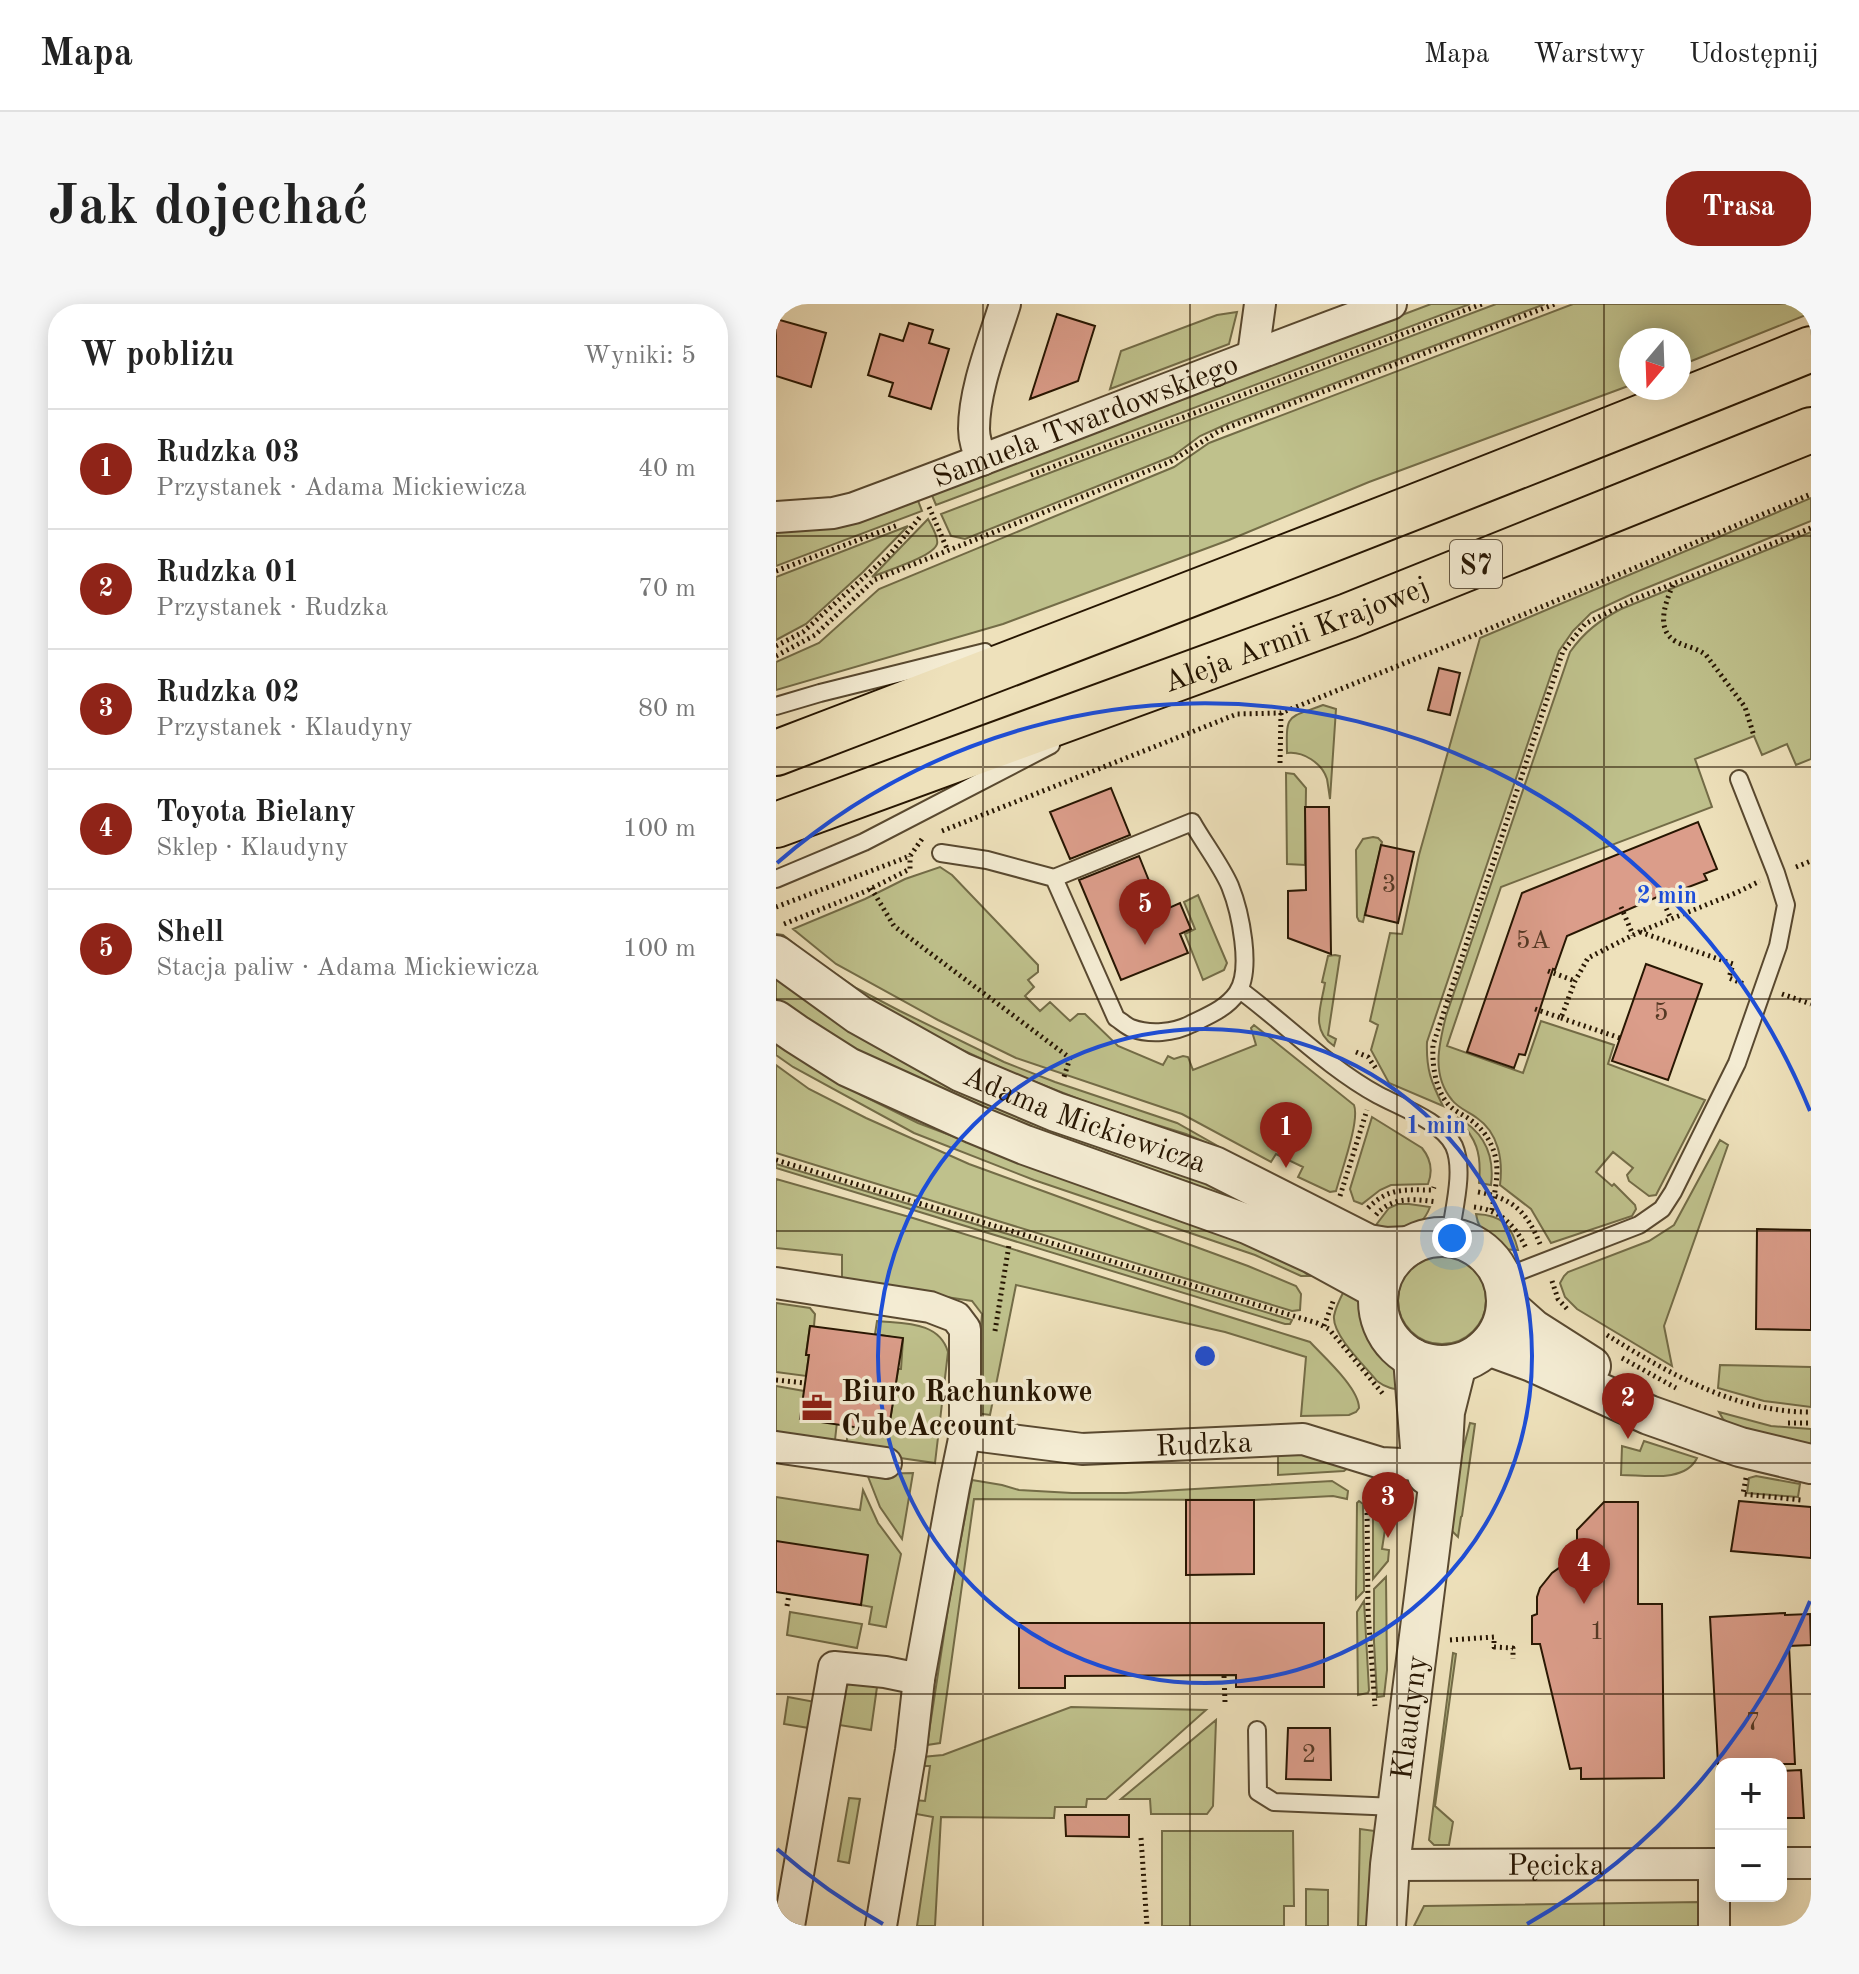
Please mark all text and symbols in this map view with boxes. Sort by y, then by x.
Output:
text: Mapa [40,36,133,74]
text: Mapa [1424,41,1490,69]
text: Warstwy [1534,41,1645,69]
text: Udostępnij [1689,41,1819,69]
button: Trasa [1666,171,1811,246]
text: Jak dojechać [48,180,369,236]
north arrow [1619,328,1691,400]
text: W pobliżu [80,339,235,373]
text: Wyniki: 5 [583,343,696,369]
street label: Samuela Twardowskiego [929,350,1243,494]
text: Rudzka 03 [156,438,300,468]
text: 1 [98,456,114,482]
text: 40 m [638,456,696,482]
text: Przystanek · Adama Mickiewicza [156,475,527,501]
road number: S7 [1450,540,1502,588]
text: Rudzka 01 [156,558,300,588]
street label: Aleja Armii Krajowej [1160,572,1433,699]
text: 2 [98,576,114,602]
text: 70 m [638,576,696,602]
text: Przystanek · Rudzka [156,595,388,621]
text: Rudzka 02 [156,678,300,708]
text: 3 [98,696,114,722]
text: 80 m [638,696,696,722]
text: Przystanek · Klaudyny [156,715,413,741]
text: Toyota Bielany [156,798,356,828]
text: 4 [98,816,114,842]
text: 100 m [623,816,696,842]
text: Sklep · Klaudyny [156,835,349,861]
house number: 3 [1381,872,1397,898]
pin: 5 [1119,879,1171,945]
text: 2 min [1637,885,1697,909]
text: Shell [156,918,224,948]
house number: 5A [1516,928,1551,954]
text: 5 [98,936,114,962]
text: 100 m [623,936,696,962]
text: Stacja paliw · Adama Mickiewicza [156,955,539,981]
house number: 5 [1653,1000,1669,1026]
street label: Adama Mickiewicza [958,1062,1210,1179]
pin: 1 [1260,1102,1312,1168]
text: 1 min [1406,1115,1466,1139]
your location [1432,1218,1472,1258]
centre of rings [1191,1342,1219,1370]
pin: 2 [1602,1373,1654,1439]
place label: Biuro Rachunkowe CubeAccount [841,1378,1093,1442]
office icon: Biuro Rachunkowe CubeAccount [800,1391,834,1425]
street label: Rudzka [1155,1428,1253,1463]
pin: 3 [1362,1472,1414,1538]
pin: 4 [1558,1538,1610,1604]
house number: 1 [1589,1619,1605,1645]
street label: Klaudyny [1388,1653,1433,1782]
house number: 7 [1745,1710,1761,1736]
house number: 2 [1301,1742,1317,1768]
map controls [1715,1758,1787,1902]
button: + [1715,1758,1787,1830]
button: − [1715,1830,1787,1902]
street label: Pęcicka [1507,1851,1605,1882]

